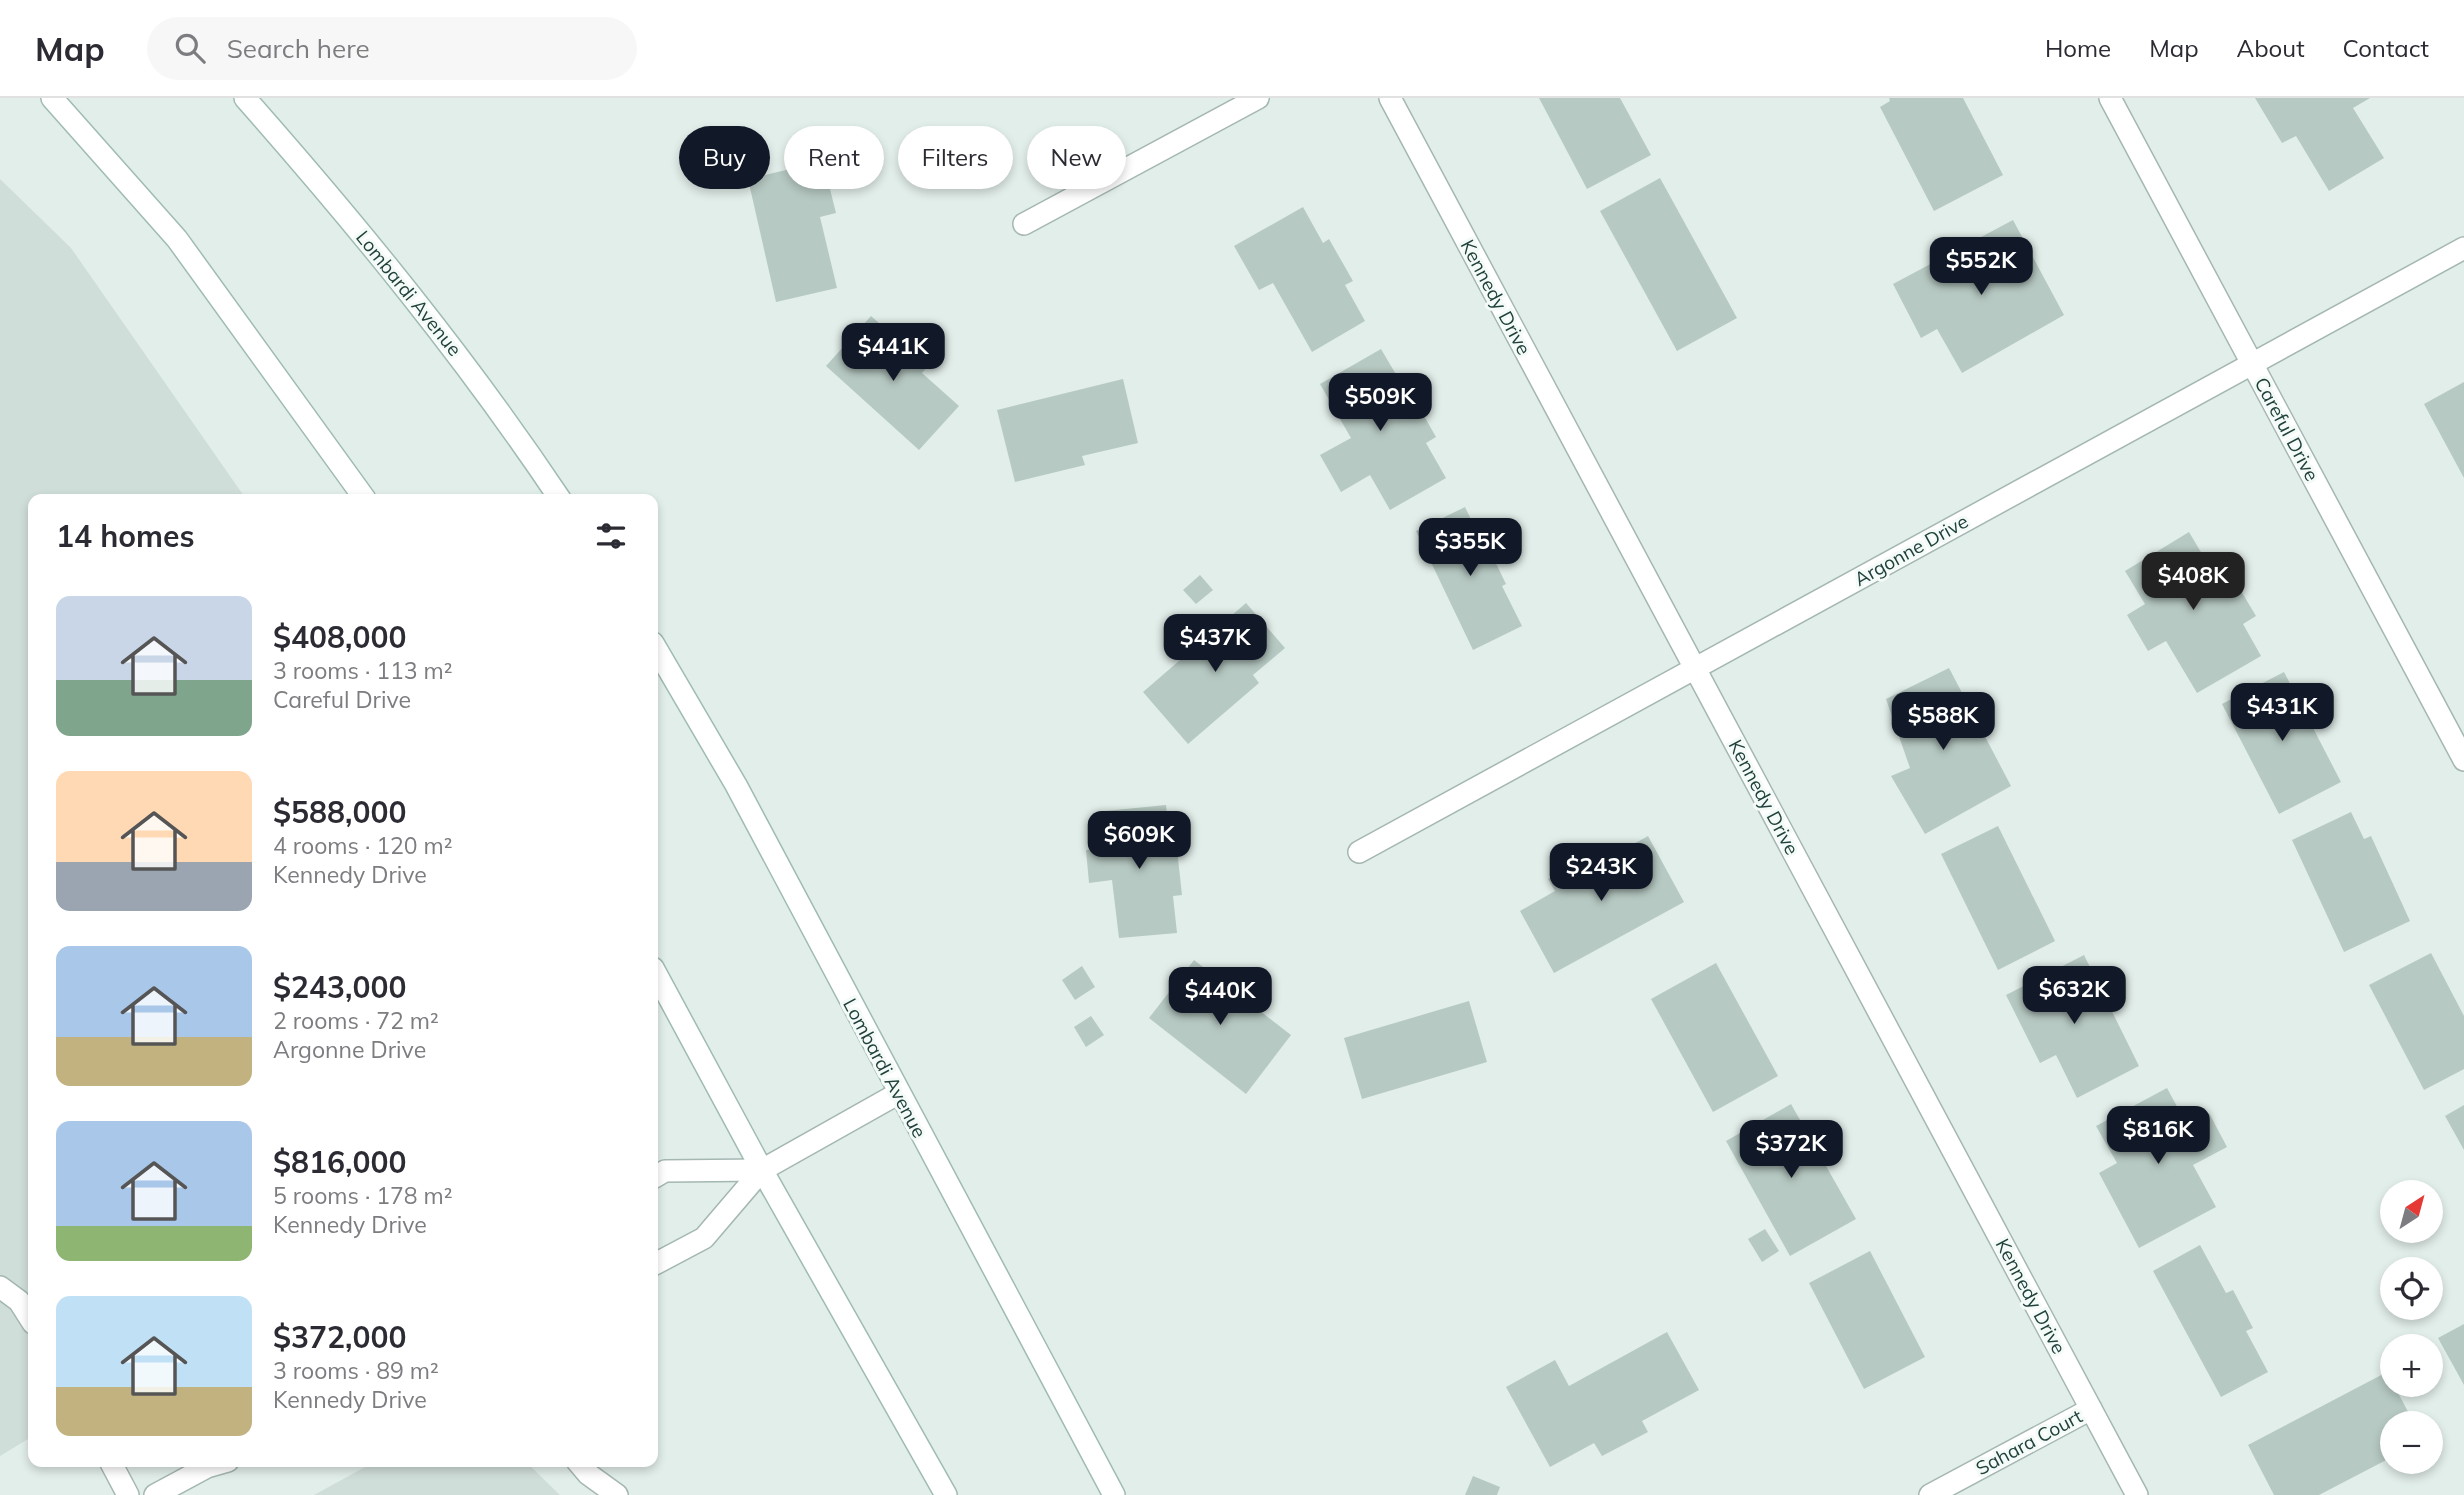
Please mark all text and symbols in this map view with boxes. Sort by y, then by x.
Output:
search box [147,17,637,80]
text: Map [35,28,105,69]
icon: search [171,29,209,67]
text: Search here [227,32,370,65]
text: Home [2045,33,2111,63]
text: Map [2149,33,2199,63]
text: About [2237,33,2305,63]
text: Contact [2343,33,2429,63]
chip: Buy [679,126,770,189]
chip: Rent [784,126,884,189]
chip: Filters [898,126,1013,189]
chip: New [1027,126,1126,189]
street label: Lombardi Avenue [351,225,467,361]
street label: Kennedy Drive [1456,235,1536,359]
pin: $552K [1932,238,2030,297]
text: $552K [1946,245,2016,274]
pin: $441K [844,324,942,383]
text: $441K [858,331,928,360]
street label: Careful Drive [2250,373,2324,485]
pin: $509K [1331,374,1429,433]
text: $509K [1345,381,1415,410]
street label: Argonne Drive [1850,509,1972,591]
text: 14 homes [56,517,195,555]
icon: filters [592,517,630,555]
pin: $355K [1421,518,1519,578]
text: $355K [1435,526,1505,555]
pin: $408K [2144,552,2242,612]
text: $408K [2158,560,2228,589]
pin: $437K [1166,614,1264,674]
text: $408,000 [273,618,406,656]
text: $437K [1180,622,1250,651]
icon: home [112,624,196,708]
text: 3 rooms · 113 m² [273,656,453,685]
pin: $431K [2233,684,2331,743]
text: Careful Drive [273,685,411,714]
text: $431K [2247,691,2317,720]
pin: $588K [1894,692,1992,752]
text: $588K [1908,700,1978,729]
street label: Kennedy Drive [1724,735,1804,859]
text: $588,000 [273,793,406,831]
icon: home [112,799,196,883]
pin: $609K [1090,812,1188,871]
text: $609K [1104,819,1174,848]
text: 4 rooms · 120 m² [273,831,453,860]
pin: $243K [1552,844,1650,903]
text: $243K [1566,851,1636,880]
text: Kennedy Drive [273,860,427,889]
pin: $632K [2025,967,2123,1026]
text: $243,000 [273,968,406,1006]
pin: $440K [1171,968,1269,1027]
icon: home [112,974,196,1058]
text: $632K [2039,974,2109,1003]
text: $440K [1185,975,1255,1004]
street label: Lombardi Avenue [838,994,932,1142]
text: 2 rooms · 72 m² [273,1006,439,1035]
text: Argonne Drive [273,1035,426,1064]
pin: $816K [2109,1107,2207,1166]
text: $816K [2123,1114,2193,1143]
pin: $372K [1742,1121,1840,1180]
text: $372K [1756,1128,1826,1157]
text: $816,000 [273,1143,406,1181]
icon: home [112,1149,196,1233]
north arrow [2380,1180,2443,1242]
map controls [2380,1180,2443,1474]
text: 5 rooms · 178 m² [273,1181,453,1210]
text: Kennedy Drive [273,1210,427,1239]
street label: Kennedy Drive [1991,1234,2071,1358]
button: locate [2380,1257,2443,1320]
text: $372,000 [273,1318,406,1356]
icon: home [112,1324,196,1408]
button: + [2380,1334,2443,1397]
text: 3 rooms · 89 m² [273,1356,439,1385]
text: Kennedy Drive [273,1385,427,1414]
street label: Sahara Court [1972,1404,2087,1480]
button: − [2380,1411,2443,1474]

